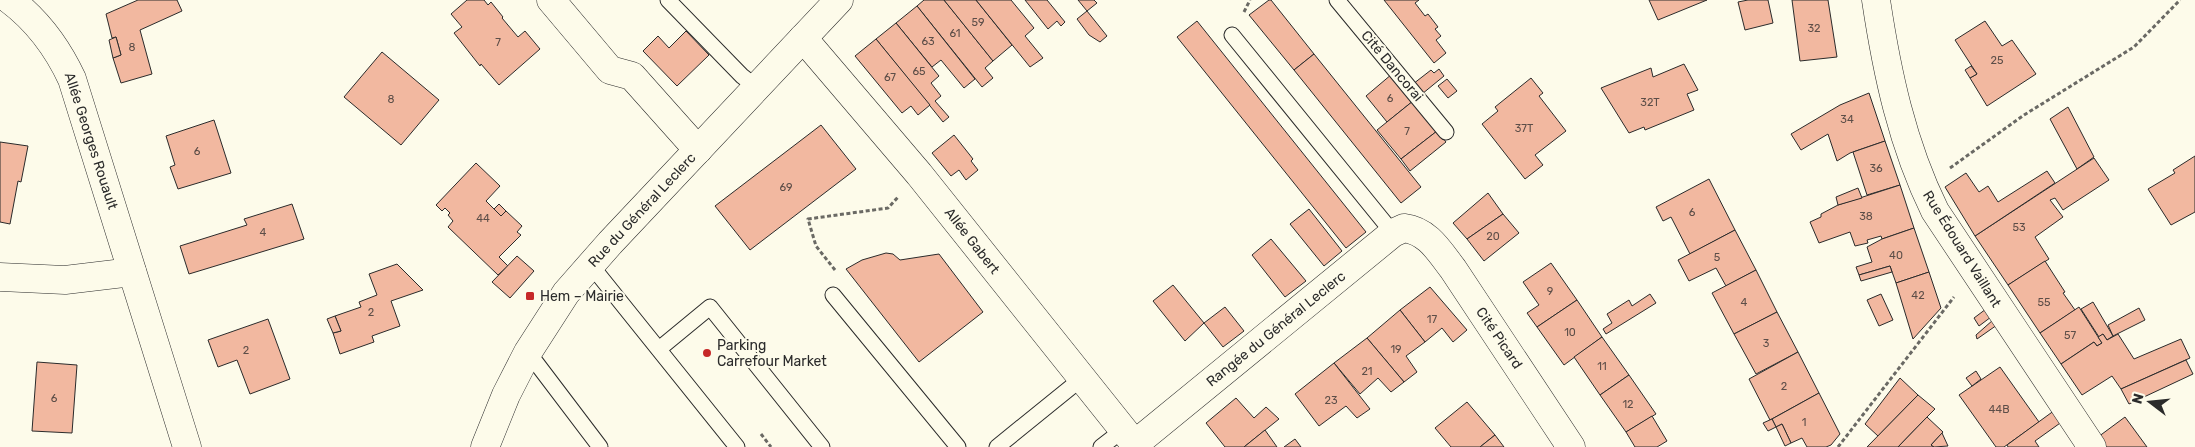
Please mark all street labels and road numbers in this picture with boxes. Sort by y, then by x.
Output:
street label: Cité Dancorai [1357,27,1427,105]
street label: Allée Georges Rouault [61,70,121,212]
street label: Rue du Général Leclerc [585,149,700,271]
street label: Rue Édouard Vaillant [1919,187,2006,311]
street label: Allée Gabert [941,204,1003,278]
street label: Rangée du Général Leclerc [1203,267,1349,390]
street label: Cité Picard [1472,304,1526,372]

